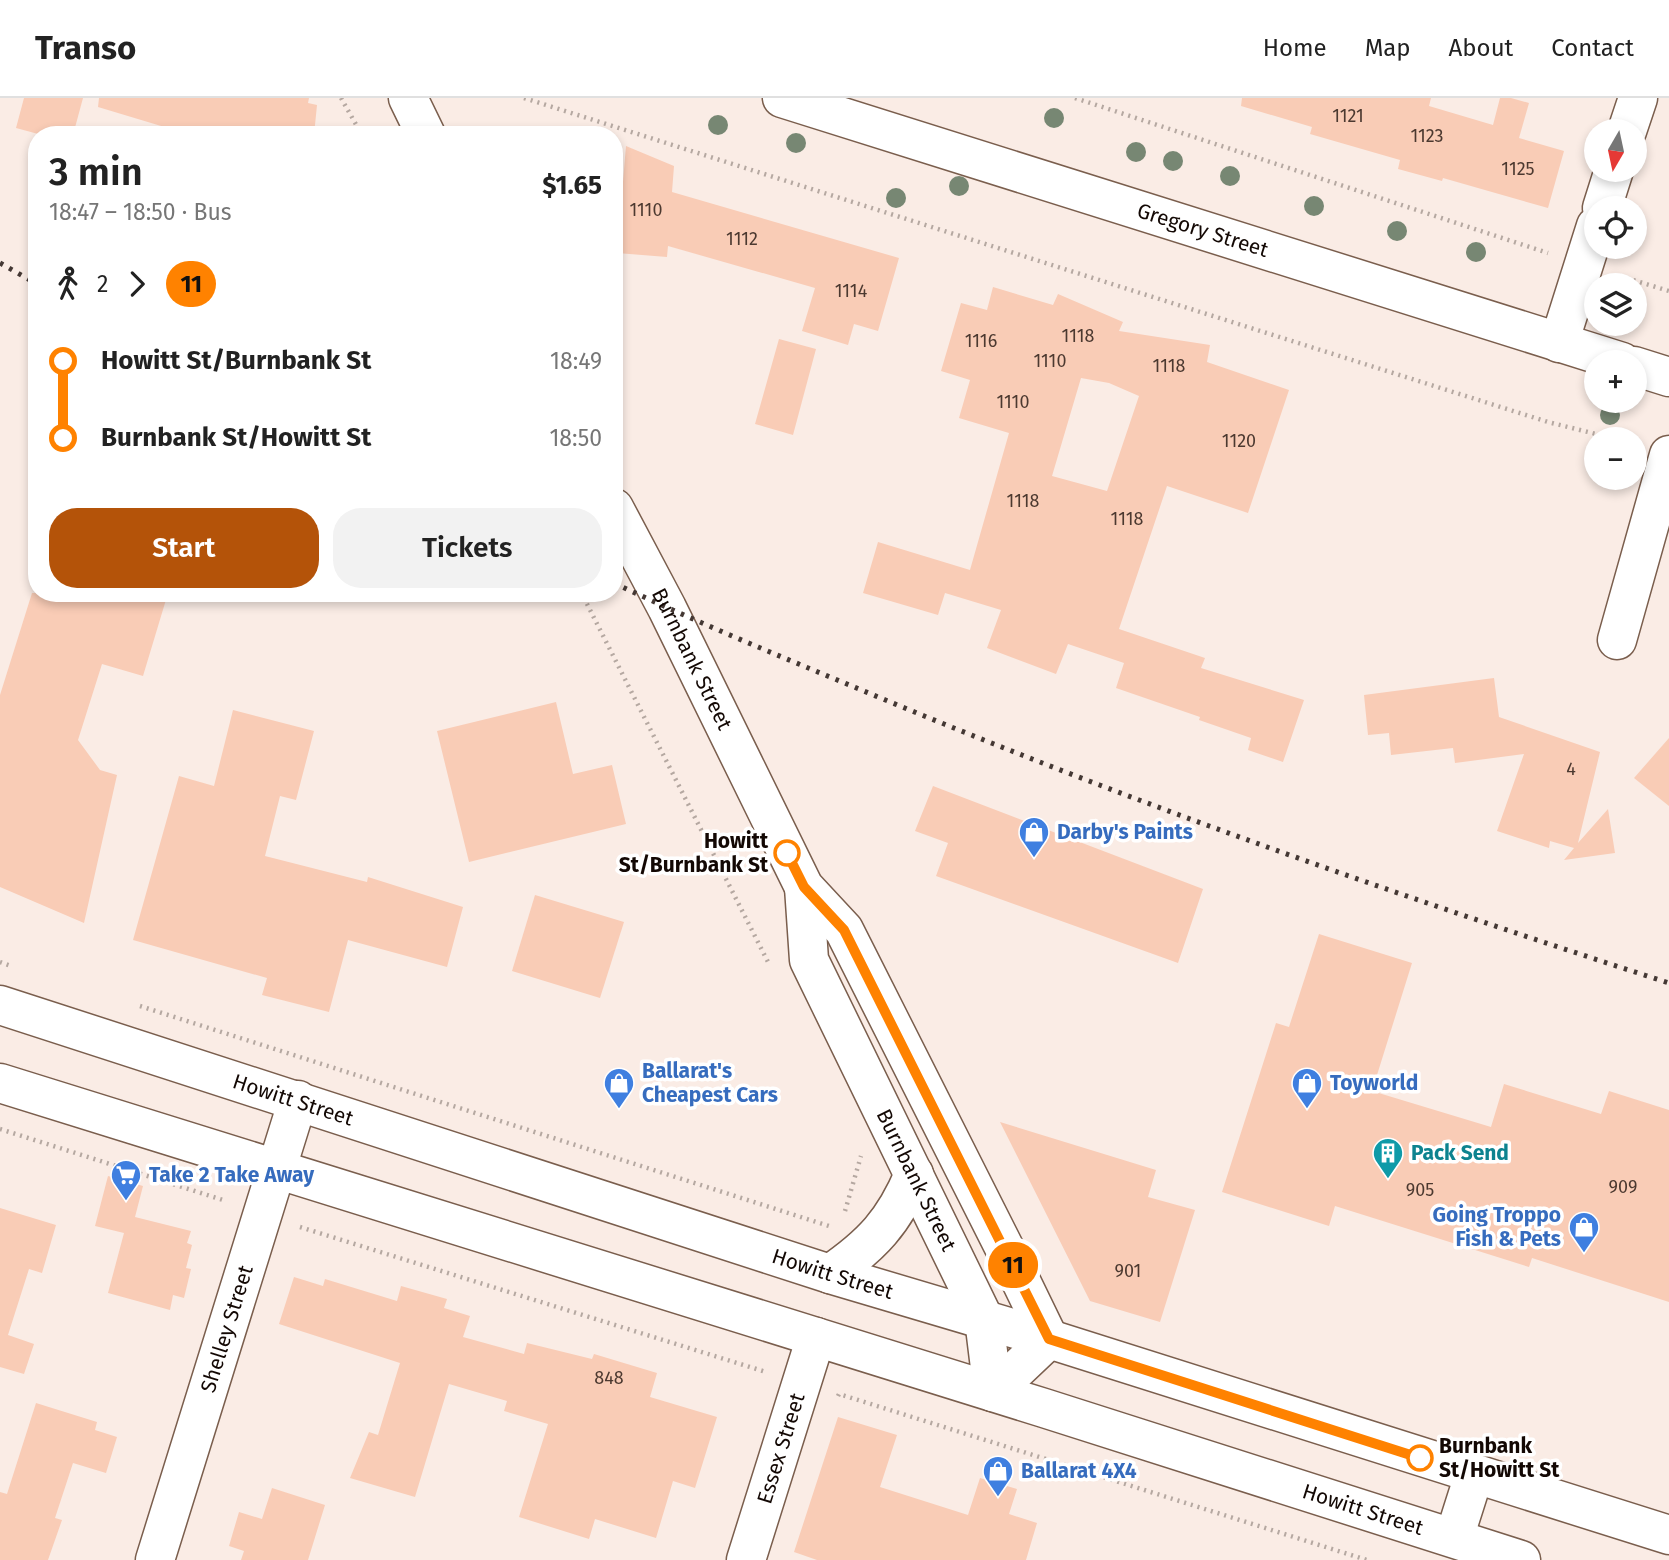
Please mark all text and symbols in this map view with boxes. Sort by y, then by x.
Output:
text: Transo [35,28,136,68]
text: Home [1263,34,1327,62]
text: Map [1365,34,1411,62]
text: About [1449,34,1513,62]
text: Contact [1551,34,1634,62]
house number: 1121 [1332,105,1364,127]
north arrow [1584,119,1647,182]
map controls [1584,119,1647,490]
house number: 1123 [1410,125,1444,147]
text: 3 min [49,149,143,195]
house number: 1125 [1501,158,1535,180]
text: $1.65 [542,170,602,201]
button: locate [1584,196,1647,259]
street label: Gregory Street [1134,197,1272,263]
text: 18:47 – 18:50 · Bus [49,198,232,226]
house number: 1110 [630,199,662,221]
house number: 1112 [726,228,758,250]
icon: walk [49,265,87,303]
icon: forward [118,265,156,303]
text: 2 [97,270,108,298]
text: 11 [180,270,202,298]
button: layers [1584,273,1647,336]
house number: 1114 [835,280,868,302]
house number: 1118 [1062,325,1094,347]
house number: 1116 [965,330,997,352]
text: Howitt St/Burnbank St [101,345,371,376]
text: 18:49 [550,347,602,375]
house number: 1110 [1034,350,1066,372]
button: + [1584,350,1647,413]
house number: 1118 [1153,355,1185,377]
house number: 1110 [997,391,1029,413]
text: Burnbank St/Howitt St [101,422,371,453]
text: 18:50 [549,424,602,452]
button: − [1584,427,1647,490]
house number: 1120 [1222,430,1256,452]
house number: 1118 [1007,490,1039,512]
button: Start [49,508,319,588]
button: Tickets [333,508,602,588]
house number: 1118 [1111,508,1143,530]
street label: Burnbank Street [646,584,738,735]
house number: 4 [1566,758,1576,780]
shop icon: Darby's Paints [1017,815,1051,859]
place label: Darby's Paints [1057,819,1193,845]
place label: Howitt St/Burnbank St [619,828,769,878]
marker: Howitt St/Burnbank St [774,840,800,866]
place label: Ballarat's Cheapest Cars [642,1058,778,1108]
shop icon: Ballarat's Cheapest Cars [602,1066,636,1110]
shop icon: Toyworld [1290,1066,1324,1110]
street label: Howitt Street [229,1068,357,1132]
place label: Toyworld [1330,1070,1418,1096]
street label: Burnbank Street [871,1105,962,1256]
building icon: Pack Send [1371,1136,1405,1180]
place label: Pack Send [1411,1140,1509,1166]
supermarket icon: Take 2 Take Away [109,1158,143,1202]
place label: Take 2 Take Away [149,1162,314,1188]
house number: 909 [1609,1176,1637,1198]
house number: 905 [1406,1179,1434,1201]
place label: Going Troppo Fish & Pets [1433,1202,1561,1252]
shop icon: Going Troppo Fish & Pets [1567,1210,1601,1254]
line badge: 11 [982,1242,1044,1288]
street label: Howitt Street [769,1243,897,1305]
text: 11 [1002,1251,1024,1279]
house number: 901 [1115,1260,1141,1282]
street label: Shelley Street [195,1262,259,1396]
house number: 848 [594,1367,624,1389]
street label: Essex Street [751,1389,811,1507]
place label: Burnbank St/Howitt St [1439,1433,1560,1483]
marker: Burnbank St/Howitt St [1407,1445,1433,1471]
shop icon: Ballarat 4X4 [981,1454,1015,1498]
place label: Ballarat 4X4 [1021,1458,1137,1484]
street label: Howitt Street [1299,1478,1427,1541]

